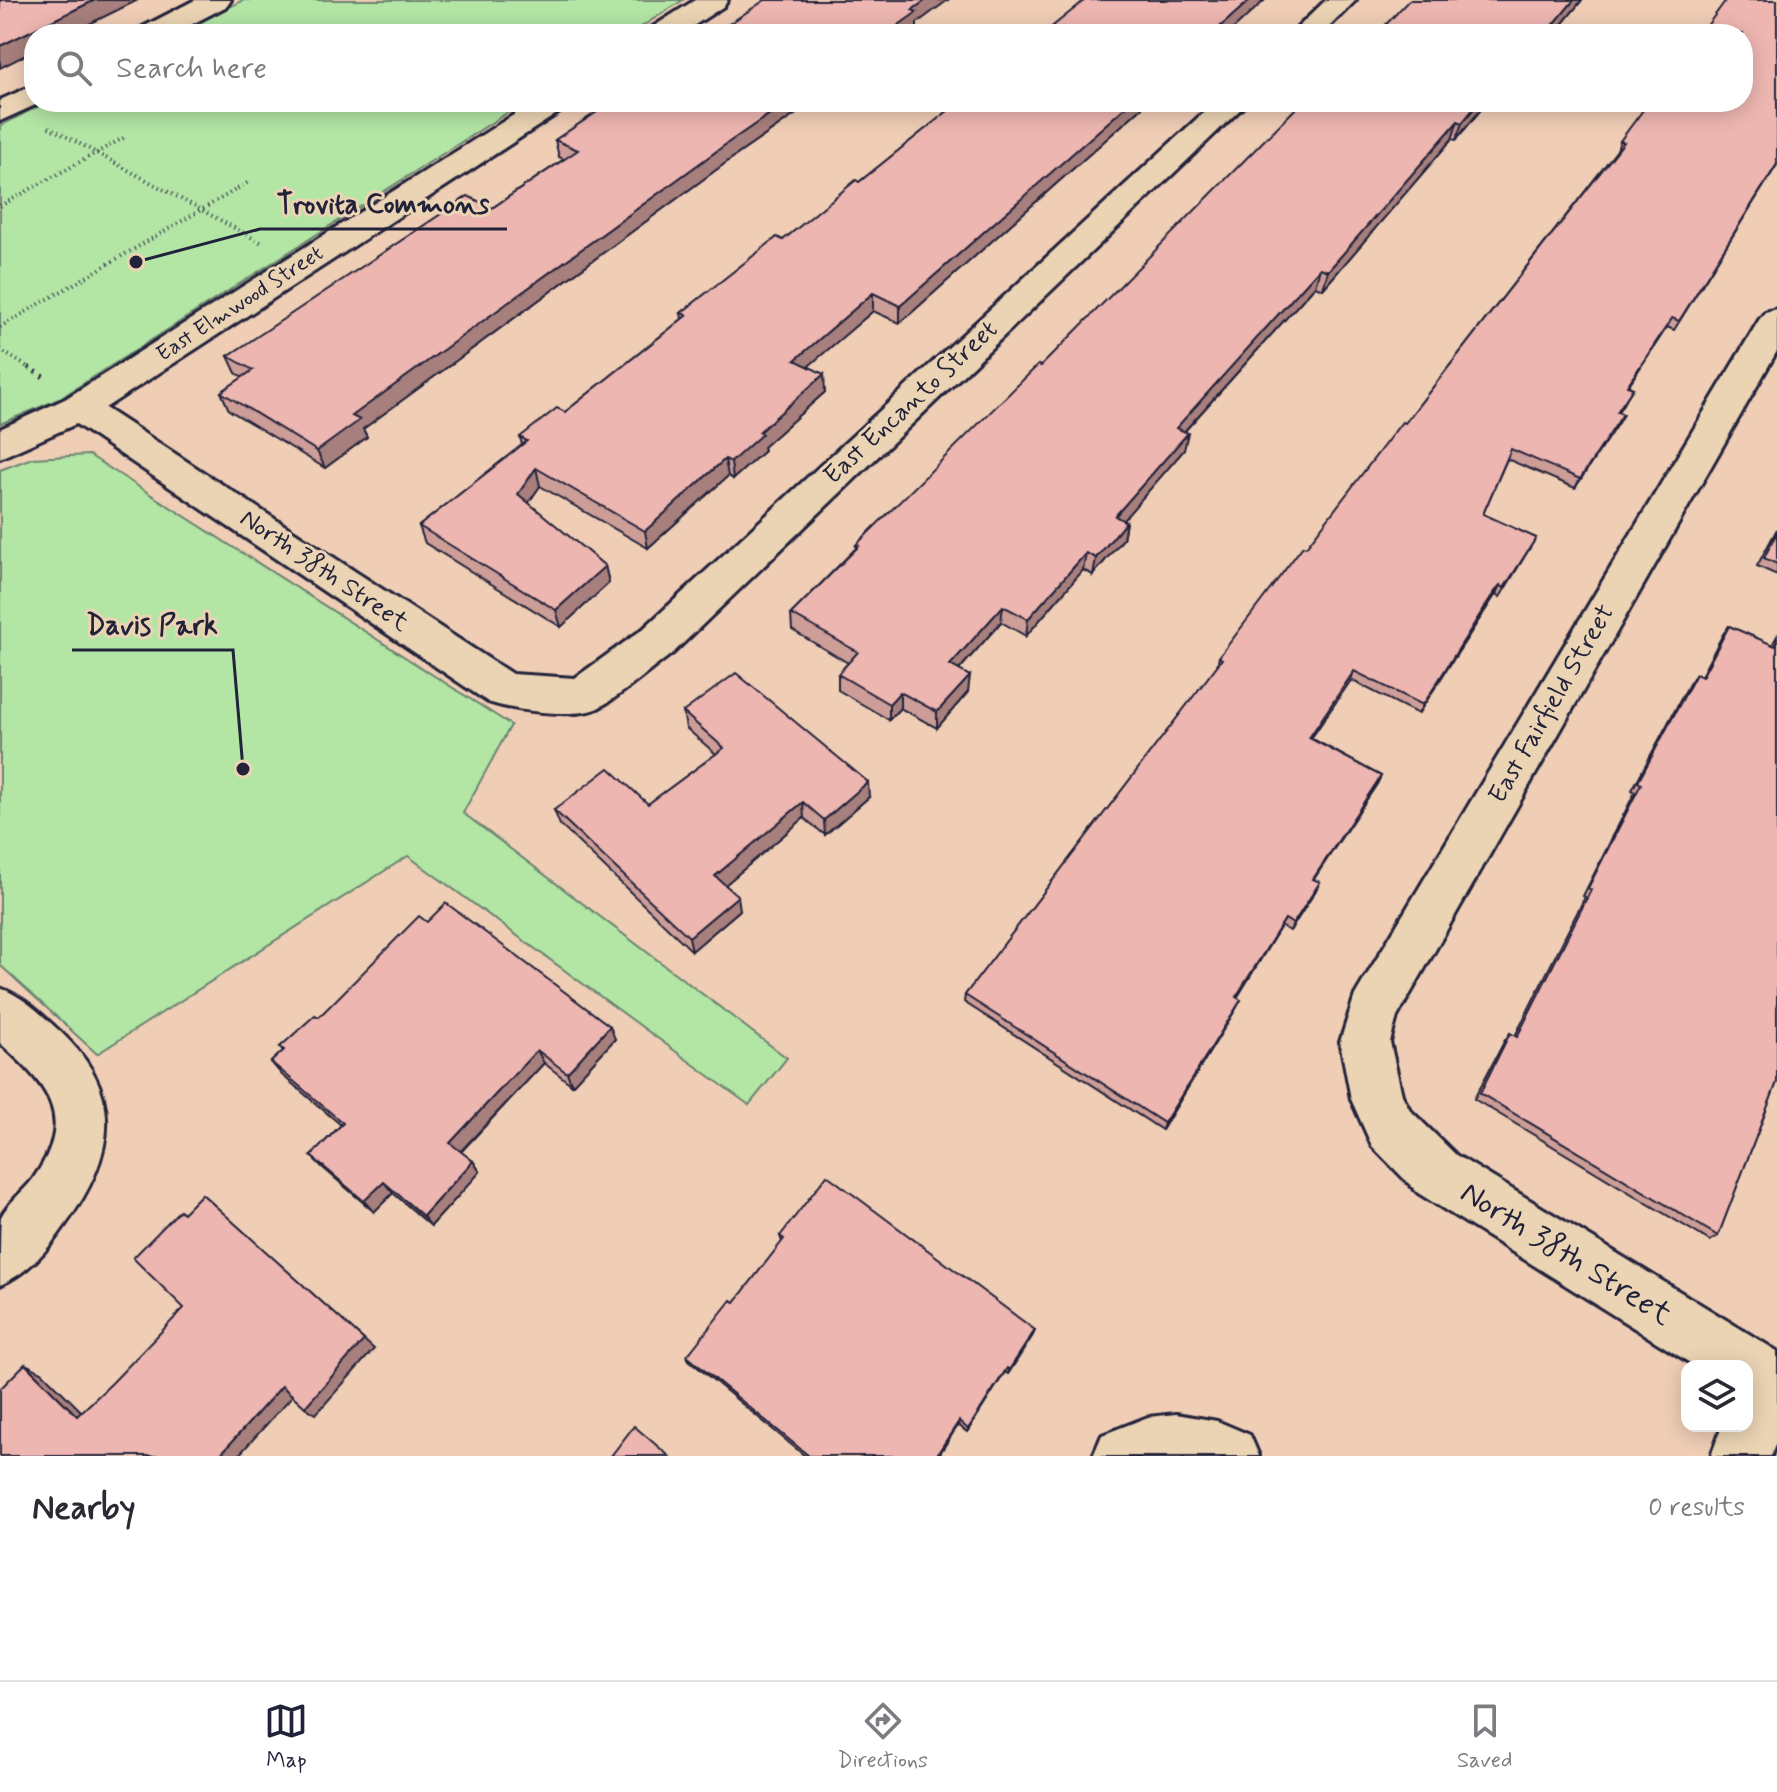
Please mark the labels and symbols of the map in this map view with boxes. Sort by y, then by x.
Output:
callout: Trovita Commons [260,177,507,229]
text: Trovita Commons [277,187,490,224]
street label: East Elmwood Street [151,240,329,368]
street label: East Encanto Street [817,313,1005,493]
street label: North 38th Street [233,502,415,640]
callout: Davis Park [72,598,233,650]
street label: East Fairfield Street [1481,598,1623,810]
text: Davis Park [86,608,218,645]
street label: North 38th Street [1452,1172,1680,1336]

